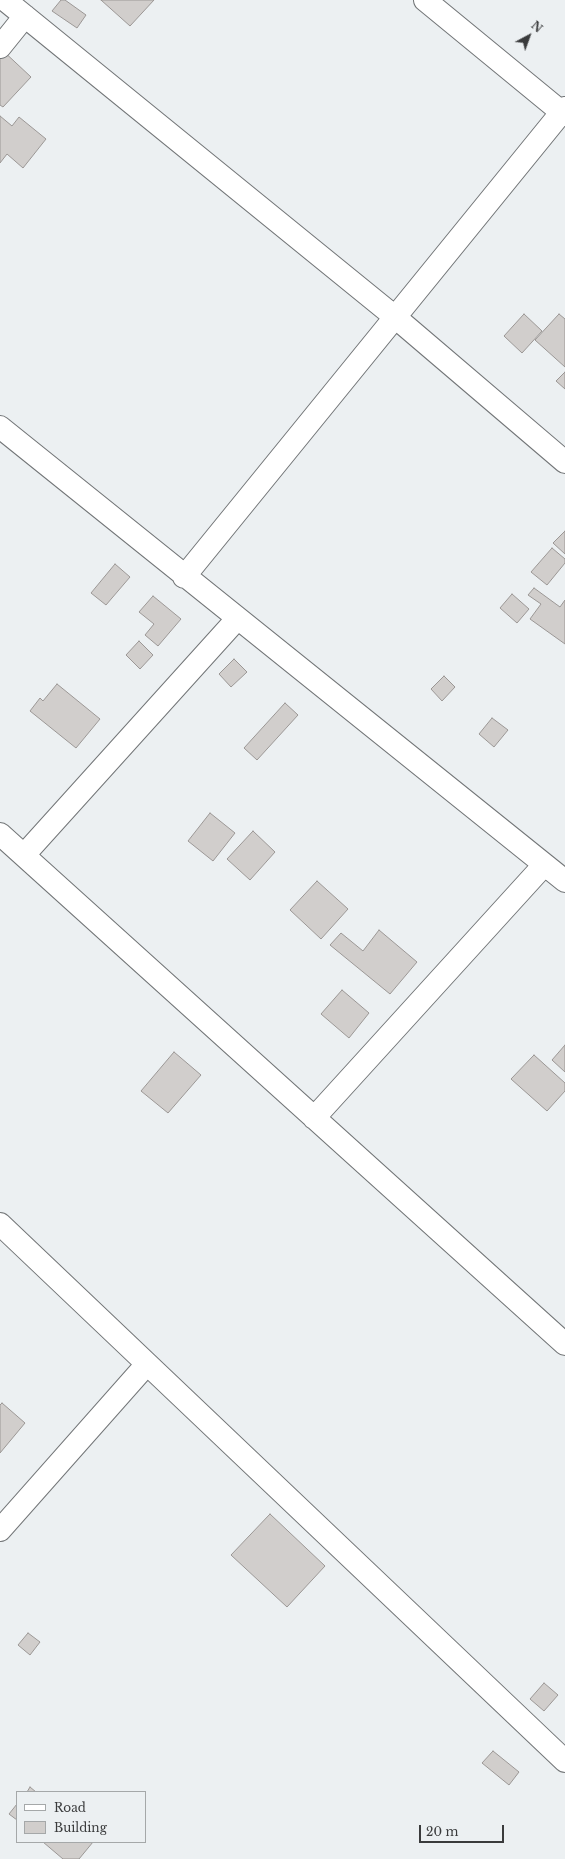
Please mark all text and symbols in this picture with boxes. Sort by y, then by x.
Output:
north arrow [509,16,549,56]
text: N [528,18,545,36]
legend [16,1791,146,1843]
text: Road [54,1800,86,1815]
scale bar [421,1817,506,1843]
text: Building [54,1820,107,1835]
text: 20 m [426,1824,458,1839]

